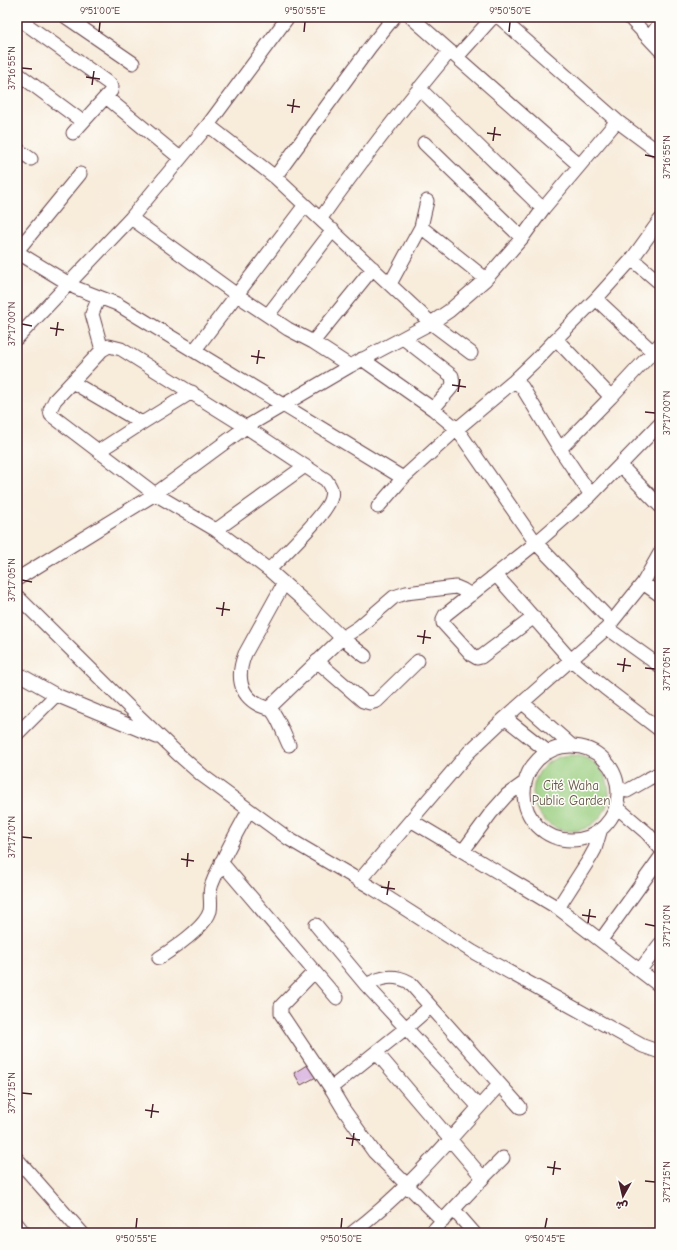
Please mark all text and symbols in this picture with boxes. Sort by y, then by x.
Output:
text: 9°51'00"E [80,5,120,17]
text: 9°50'55"E [285,5,325,17]
text: 9°50'50"E [489,5,531,17]
text: 37°16'55"N [6,46,18,90]
text: 37°16'55"N [661,135,673,179]
text: 37°17'00"N [6,302,18,346]
text: 37°17'00"N [661,391,673,435]
text: 37°17'05"N [6,558,18,602]
text: 37°17'05"N [661,647,673,691]
park label: Cité Waha Public Garden [532,778,610,808]
text: 37°17'10"N [6,816,18,858]
text: 37°17'10"N [661,905,673,947]
text: 37°17'15"N [6,1072,18,1114]
text: 37°17'15"N [661,1161,673,1203]
north arrow [603,1176,643,1216]
text: ش [615,1198,629,1213]
text: 9°50'55"E [116,1233,156,1245]
text: 9°50'50"E [320,1233,362,1245]
text: 9°50'45"E [525,1233,565,1245]

